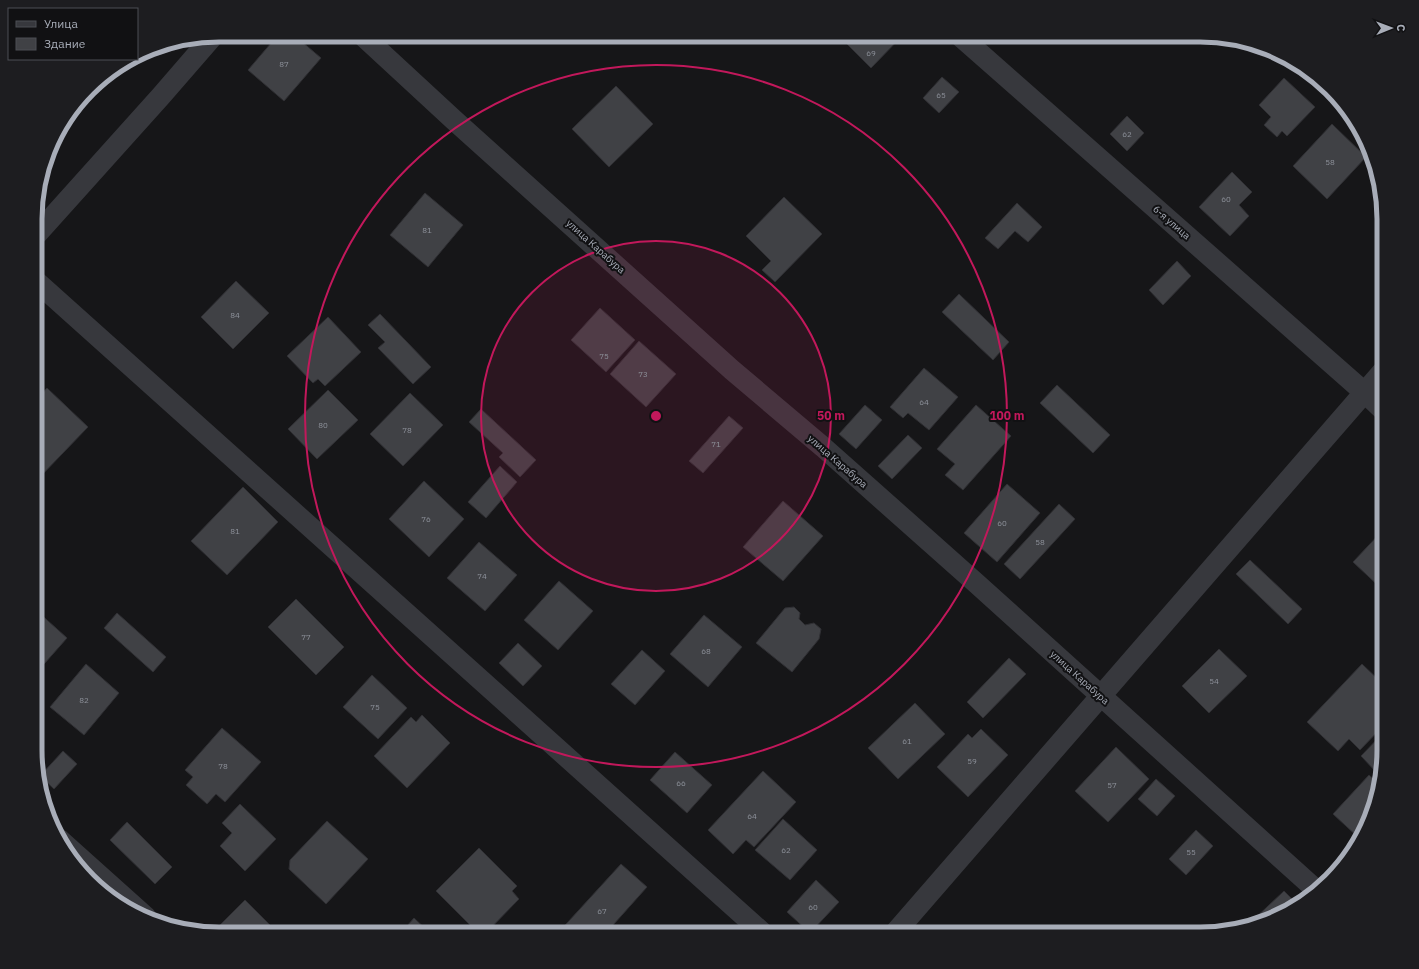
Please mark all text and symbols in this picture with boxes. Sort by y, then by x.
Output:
legend [8,8,138,60]
north arrow [1371,8,1411,48]
text: Улица [44,16,78,31]
text: С [1394,24,1408,32]
text: Здание [44,36,86,51]
house number: 69 [866,48,876,58]
house number: 87 [279,59,289,69]
house number: 65 [936,90,946,100]
house number: 62 [1122,129,1132,139]
house number: 58 [1325,157,1335,167]
house number: 60 [1221,194,1231,204]
street label: 6-я улица [1150,203,1194,243]
street label: улица Карабура [563,216,628,277]
house number: 81 [422,225,432,235]
house number: 84 [230,310,240,320]
house number: 75 [599,351,609,361]
house number: 73 [638,369,648,379]
house number: 64 [919,397,929,407]
text: 50 m [817,408,845,423]
text: 100 m [989,408,1025,423]
centre of rings [649,409,663,423]
house number: 80 [318,420,328,430]
house number: 78 [402,425,412,435]
street label: улица Карабура [805,432,871,491]
house number: 71 [711,439,721,449]
house number: 76 [421,514,431,524]
house number: 60 [997,518,1007,528]
house number: 81 [230,526,240,536]
house number: 58 [1035,537,1045,547]
house number: 74 [477,571,487,581]
house number: 77 [301,632,311,642]
house number: 68 [701,646,711,656]
street label: улица Карабура [1047,647,1112,708]
house number: 54 [1209,676,1219,686]
house number: 82 [79,695,89,705]
house number: 75 [370,702,380,712]
house number: 61 [902,736,912,746]
house number: 59 [967,756,977,766]
house number: 78 [218,761,228,771]
house number: 66 [676,778,686,788]
house number: 57 [1107,780,1117,790]
house number: 64 [747,811,757,821]
house number: 62 [781,845,791,855]
house number: 55 [1186,847,1196,857]
house number: 60 [808,902,818,912]
house number: 67 [597,906,607,916]

